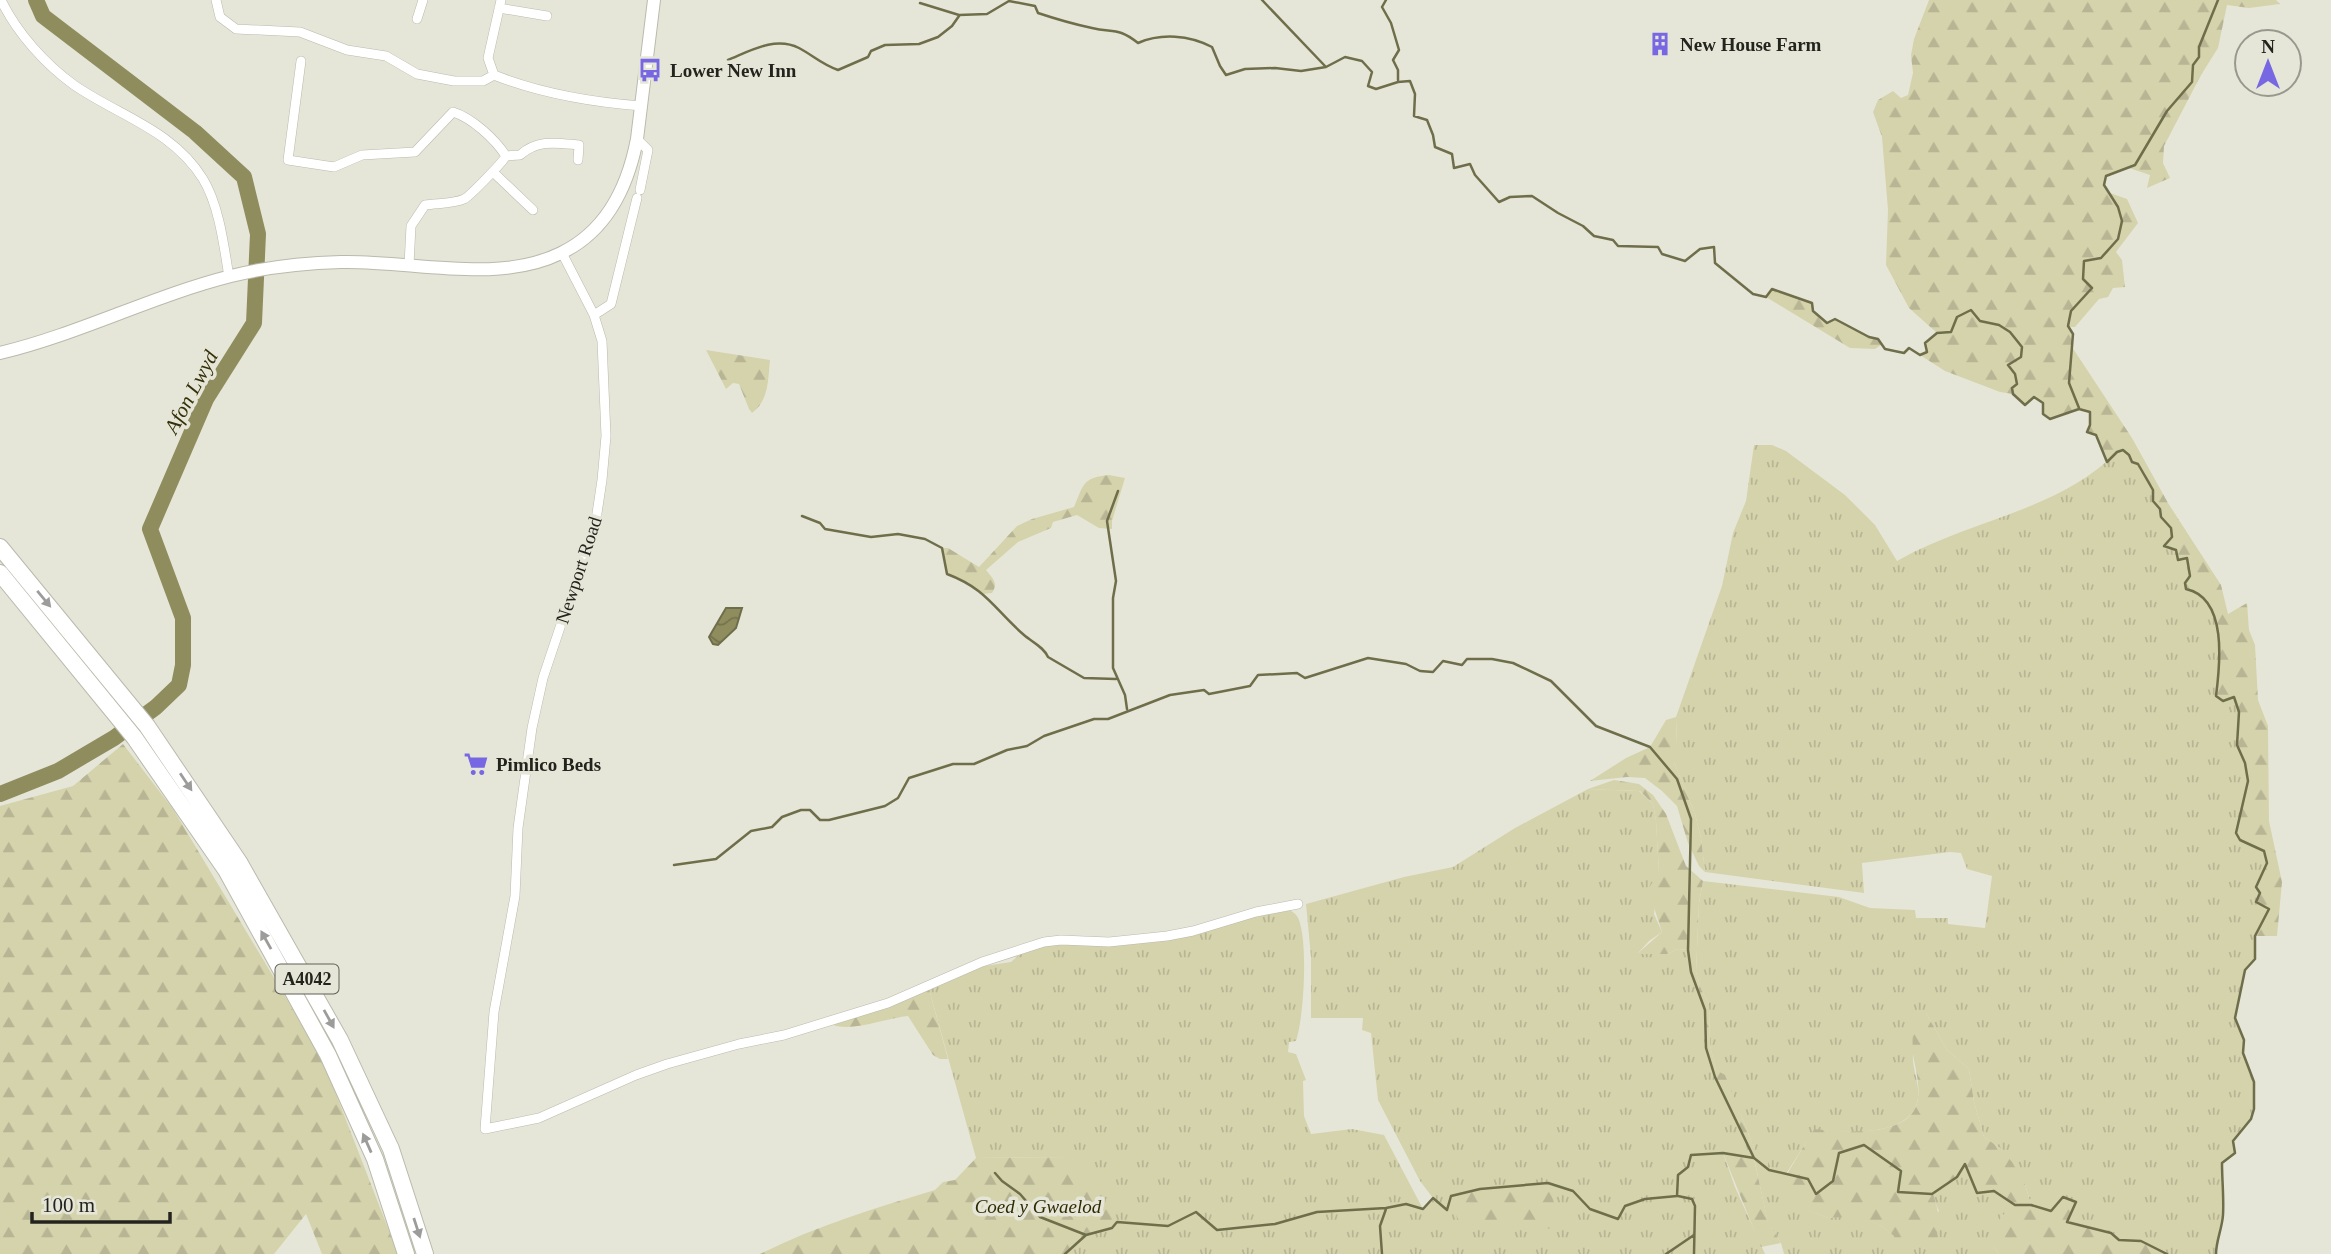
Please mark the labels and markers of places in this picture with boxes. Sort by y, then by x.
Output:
building icon: New House Farm [1646,30,1674,58]
place label: New House Farm [1680,34,1822,55]
bus stop icon: Lower New Inn [636,56,664,84]
place label: Lower New Inn [670,60,797,81]
supermarket icon: Pimlico Beds [462,750,490,778]
place label: Pimlico Beds [496,754,601,775]

